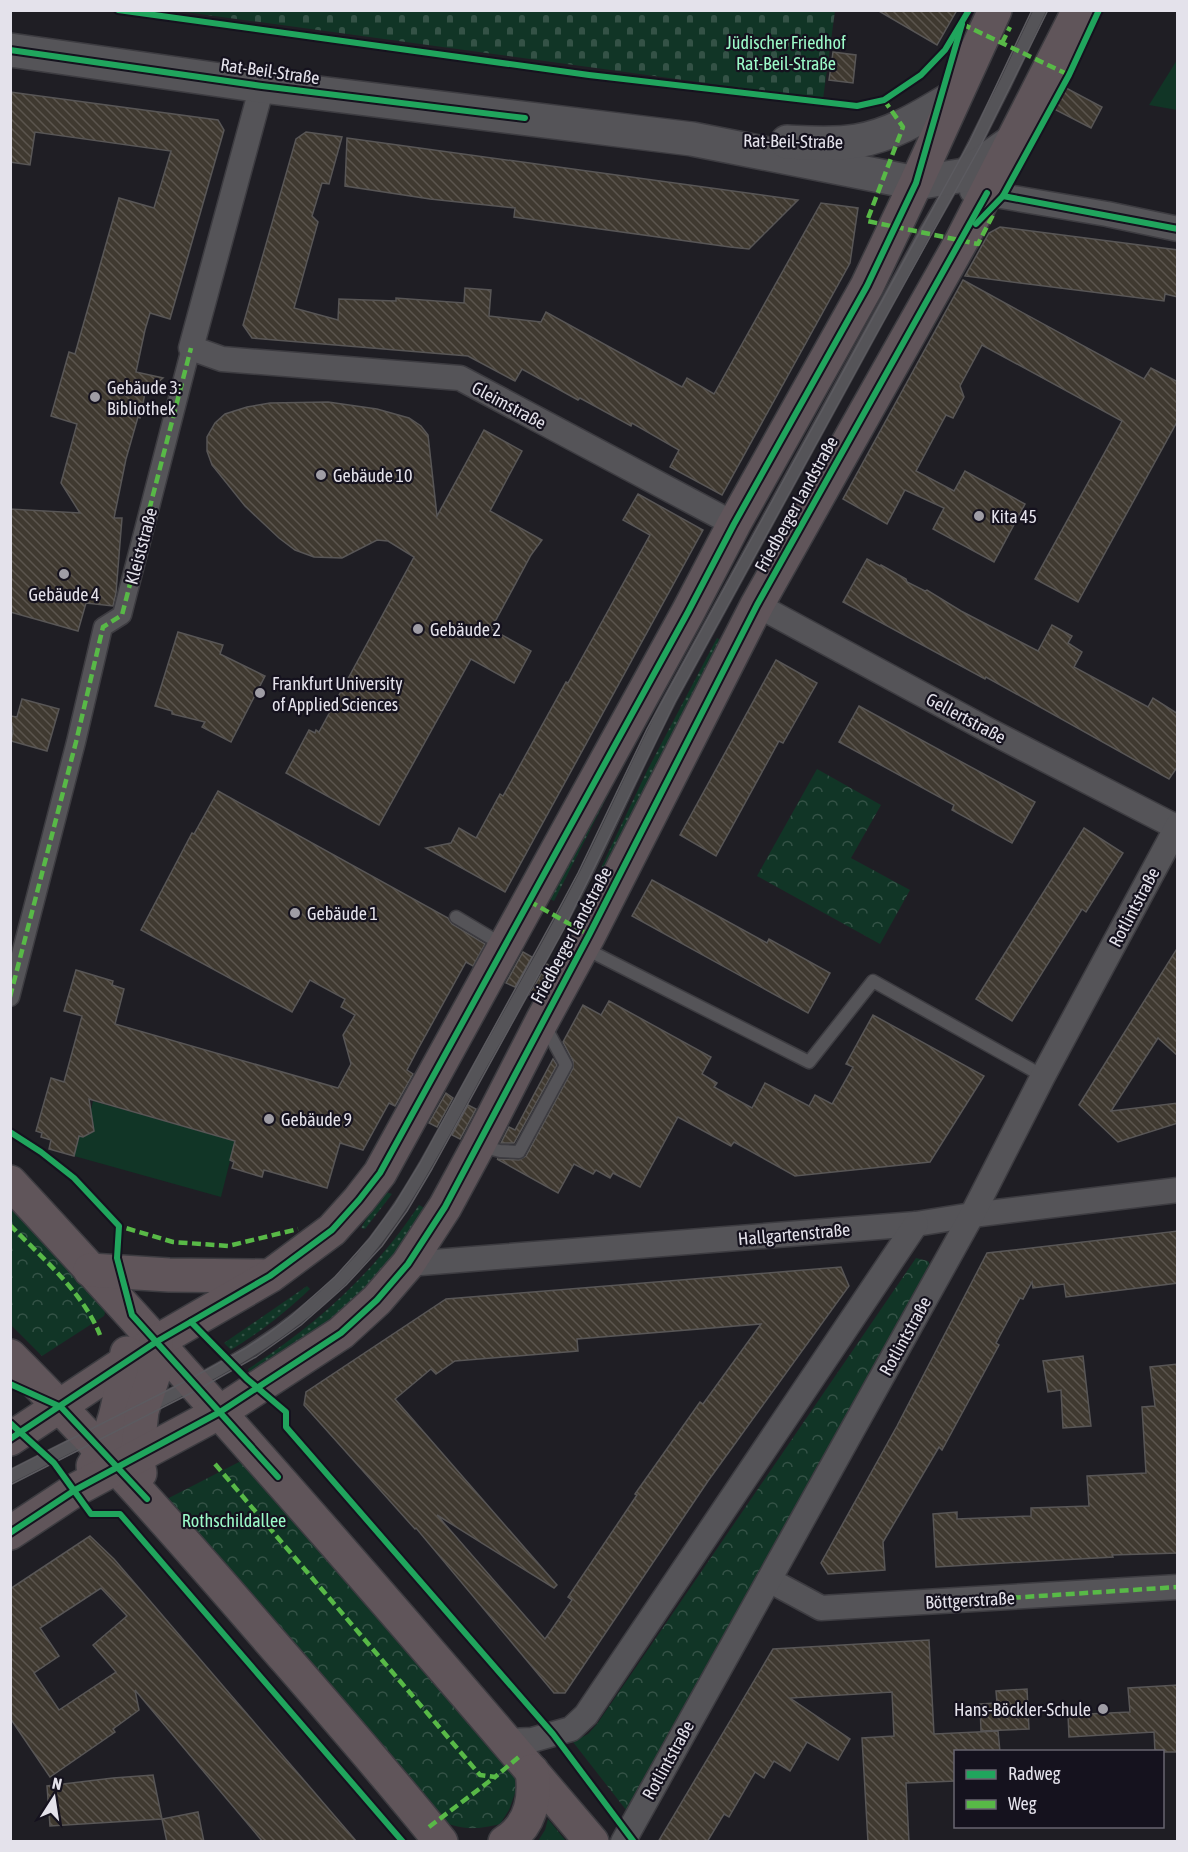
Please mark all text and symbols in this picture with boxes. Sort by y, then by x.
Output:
park label: Jüdischer Friedhof Rat-Beil-Straße [726,32,846,74]
street label: Rat-Beil-Straße [219,54,321,88]
street label: Rat-Beil-Straße [743,130,843,152]
place label: Gebäude 3: Bibliothek [107,377,181,419]
street label: Gleimstraße [468,377,550,433]
marker: Gebäude 3: Bibliothek [88,390,102,404]
street label: Friedberger Landstraße [750,432,842,576]
place label: Gebäude 10 [333,465,412,486]
marker: Gebäude 10 [314,468,328,482]
street label: Kleiststraße [121,505,161,587]
place label: Kita 45 [991,506,1037,527]
marker: Kita 45 [972,509,986,523]
marker: Gebäude 4 [57,567,71,581]
place label: Gebäude 4 [29,584,99,605]
place label: Gebäude 2 [430,619,501,640]
marker: Gebäude 2 [411,622,425,636]
place label: Frankfurt University of Applied Sciences [272,673,403,715]
marker: Frankfurt University of Applied Sciences [253,686,267,700]
street label: Gellertstraße [923,688,1009,748]
street label: Friedberger Landstraße [526,863,616,1007]
street label: Rotlintstraße [1104,864,1164,950]
place label: Gebäude 1 [307,903,378,924]
marker: Gebäude 1 [288,906,302,920]
place label: Gebäude 9 [281,1109,352,1130]
marker: Gebäude 9 [262,1112,276,1126]
street label: Hallgartenstraße [737,1219,851,1249]
street label: Rotlintstraße [875,1293,935,1379]
park label: Rothschildallee [182,1510,286,1531]
street label: Böttgerstraße [925,1587,1015,1613]
place label: Hans-Böckler-Schule [954,1699,1091,1720]
marker: Hans-Böckler-Schule [1096,1702,1110,1716]
street label: Rotlintstraße [638,1717,698,1803]
legend [954,1750,1164,1828]
text: Radweg [1008,1763,1061,1784]
north arrow [24,1768,84,1828]
text: N [51,1774,64,1793]
text: Weg [1008,1793,1037,1814]

